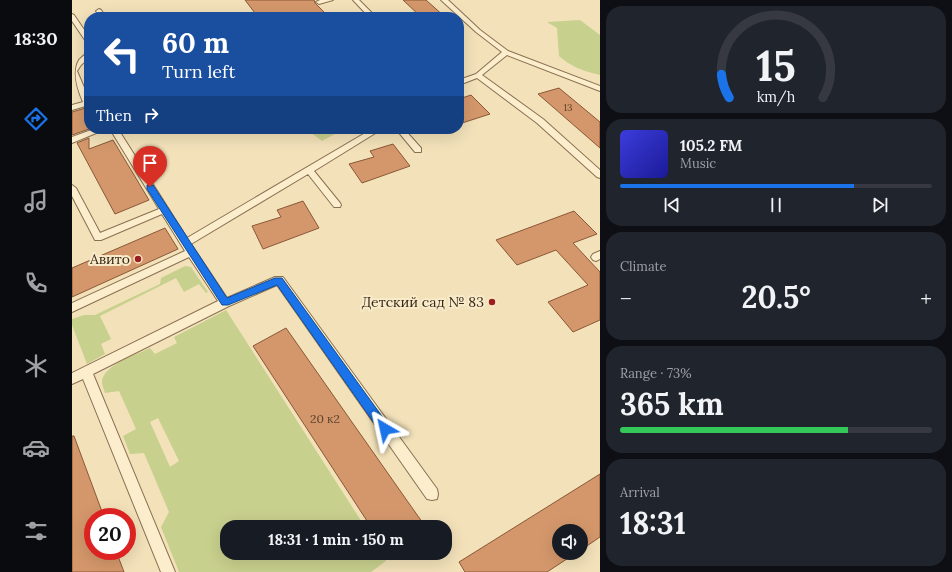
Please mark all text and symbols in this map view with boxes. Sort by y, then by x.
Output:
text: 60 m [162,25,229,61]
text: 18:30 [14,27,58,50]
icon: left [96,28,148,80]
text: 15 [756,38,796,91]
text: Turn left [162,60,235,83]
text: km/h [757,87,796,106]
house number: 13 [563,101,573,114]
icon: right [140,104,162,126]
icon: directions [22,105,50,133]
text: Then [96,106,132,125]
text: 105.2 FM [680,136,742,155]
pin [133,146,167,187]
icon: arrive [139,152,161,174]
text: Music [680,155,716,172]
icon: music [22,187,50,215]
icon: previous [661,194,683,216]
icon: pause [765,194,787,216]
icon: next [869,194,891,216]
place label: Авито [89,250,130,268]
marker: Авито [133,254,143,264]
text: Climate [620,258,667,275]
icon: phone [22,269,50,297]
text: 20.5° [741,278,811,316]
text: − [620,284,632,312]
text: + [920,284,932,312]
place label: Детский сад № 83 [361,293,484,311]
marker: Детский сад № 83 [487,297,497,307]
icon: climate [22,352,50,380]
text: Range · 73% [620,365,692,382]
text: 365 km [620,385,724,423]
position arrow [364,408,406,450]
house number: 20 к2 [310,411,340,426]
icon: car [22,434,50,462]
text: Arrival [620,484,660,501]
text: 18:31 [620,504,686,542]
speed limit sign: 20 [84,508,136,560]
icon: filters [22,517,50,545]
map controls [552,524,588,560]
button: sound [552,524,588,560]
text: 18:31 · 1 min · 150 m [268,530,404,549]

